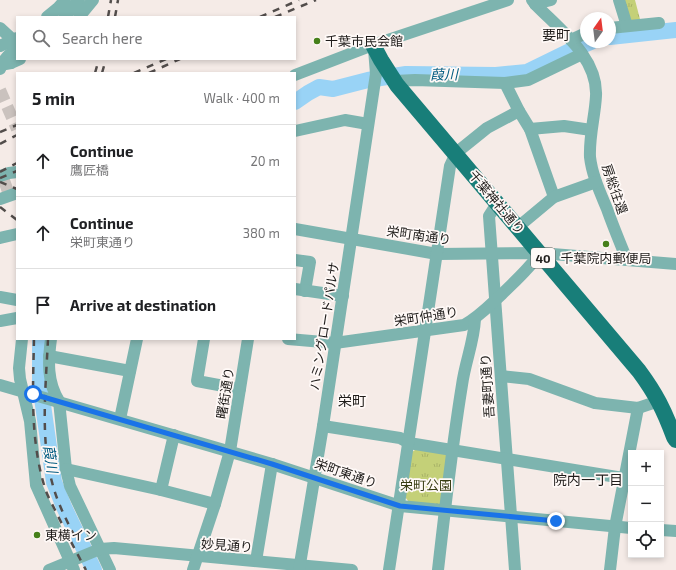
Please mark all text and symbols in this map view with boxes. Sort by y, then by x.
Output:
north arrow [580,12,616,48]
search box [16,16,296,60]
district label: 要町 [542,26,570,43]
icon: search [30,27,52,49]
text: Search here [62,29,143,47]
place label: 千葉市民会館 [325,33,403,49]
marker: 千葉市民会館 [312,36,322,46]
water label: 葭川 [430,65,460,83]
text: 5 min [32,88,75,108]
text: Walk · 400 m [204,90,280,106]
text: Continue [70,142,133,160]
icon: ahead [32,150,54,172]
text: 20 m [251,153,280,169]
text: 鷹匠橋 [70,162,109,178]
street label: 房総往還 [599,162,631,216]
street label: 千葉神社通り [466,167,528,237]
text: Continue [70,214,133,232]
icon: ahead [32,222,54,244]
street label: 栄町南通り [386,223,452,247]
text: 380 m [243,225,280,241]
text: 栄町東通り [70,234,135,250]
marker: 千葉院内郵便局 [601,239,611,249]
road number: 40 [531,248,555,268]
place label: 千葉院内郵便局 [560,250,652,266]
street label: ハミングロードパルサ [306,261,342,391]
icon: arrive [32,294,54,316]
text: Arrive at destination [70,296,216,314]
street label: 栄町仲通り [393,303,459,329]
street label: 吾妻町通り [477,353,497,419]
street label: 曙街通り [213,366,237,420]
route start [24,385,42,403]
district label: 栄町 [338,392,366,409]
water label: 葭川 [40,444,62,476]
map controls [628,450,664,558]
button: + [628,450,664,486]
street label: 栄町東通り [313,455,379,491]
district label: 院内一丁目 [553,471,623,488]
park label: 栄町公園 [400,477,452,493]
button: − [628,486,664,522]
route end [547,512,565,530]
button: locate [628,522,664,558]
place label: 東横イン [45,527,97,543]
marker: 東横イン [32,530,42,540]
street label: 妙見通り [200,535,254,555]

